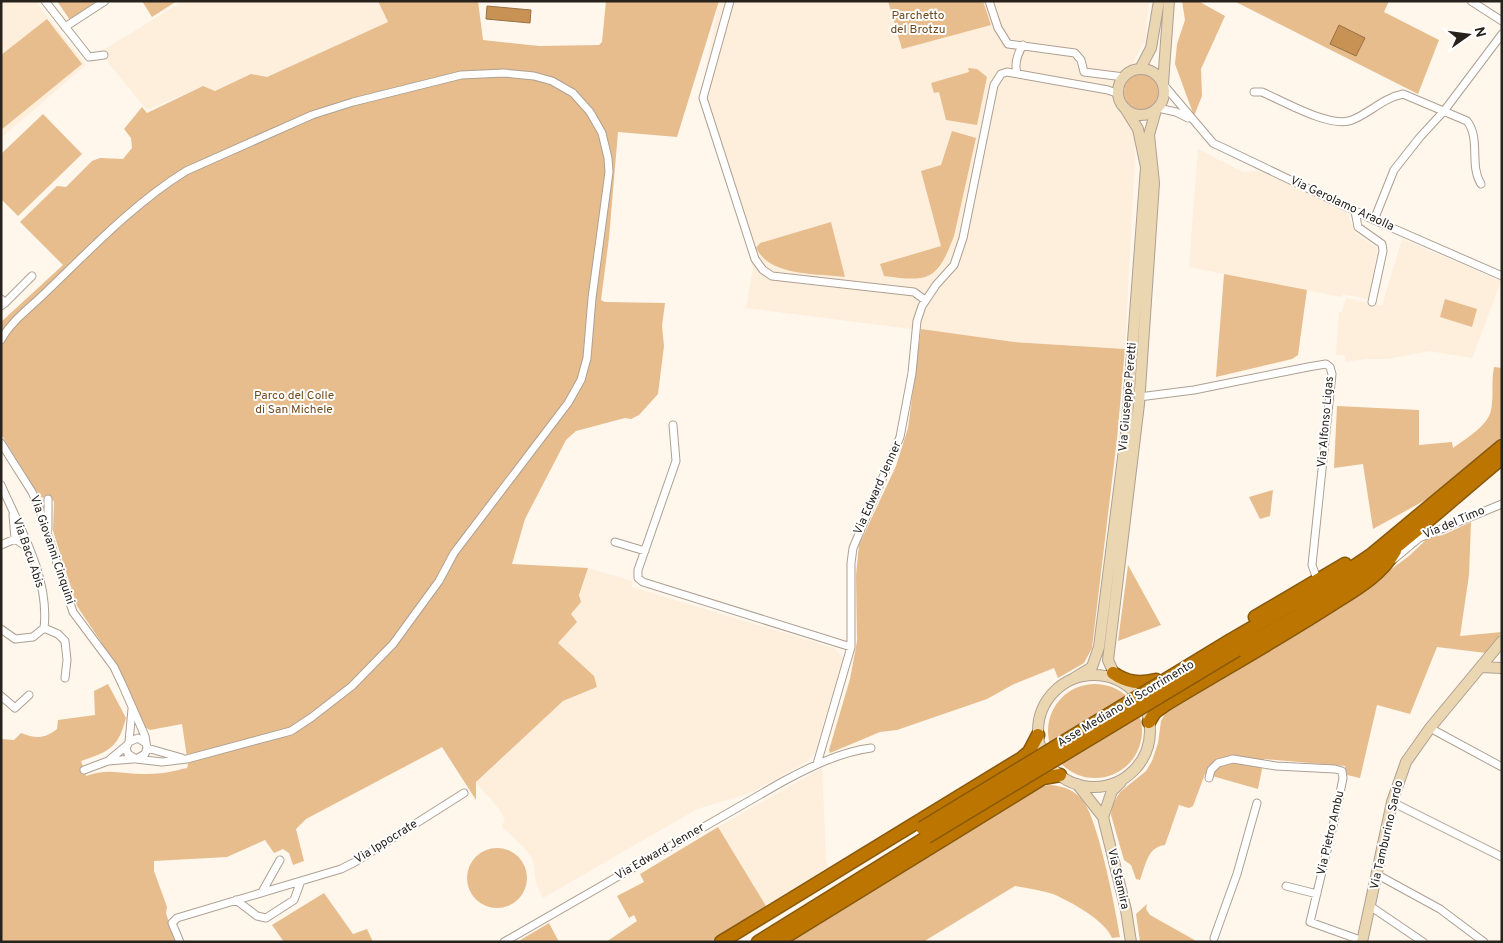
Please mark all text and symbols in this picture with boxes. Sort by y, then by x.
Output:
park label: Parchetto del Brotzu [890,8,946,38]
north arrow [1443,10,1493,60]
text: N [1470,25,1489,39]
street label: Via Gerolamo Araolla [1287,173,1397,235]
street label: Via Giuseppe Peretti [1115,342,1141,452]
street label: Via Alfonso Ligas [1314,376,1338,468]
park label: Parco del Colle di San Michele [254,388,334,418]
street label: Via Edward Jenner [850,438,906,537]
street label: Via Giovanni Cinquini [26,494,78,606]
street label: Via del Timo [1421,503,1488,543]
street label: Via Bacu Abis [9,516,47,590]
street label: Asse Mediano di Scorrimento [1055,657,1198,751]
street label: Via Tamburino Sardo [1367,779,1407,891]
street label: Via Pietro Ambu [1314,789,1348,877]
street label: Via Ippocrate [351,816,421,868]
street label: Via Edward Jenner [612,820,708,884]
street label: Via Stamira [1103,847,1133,911]

